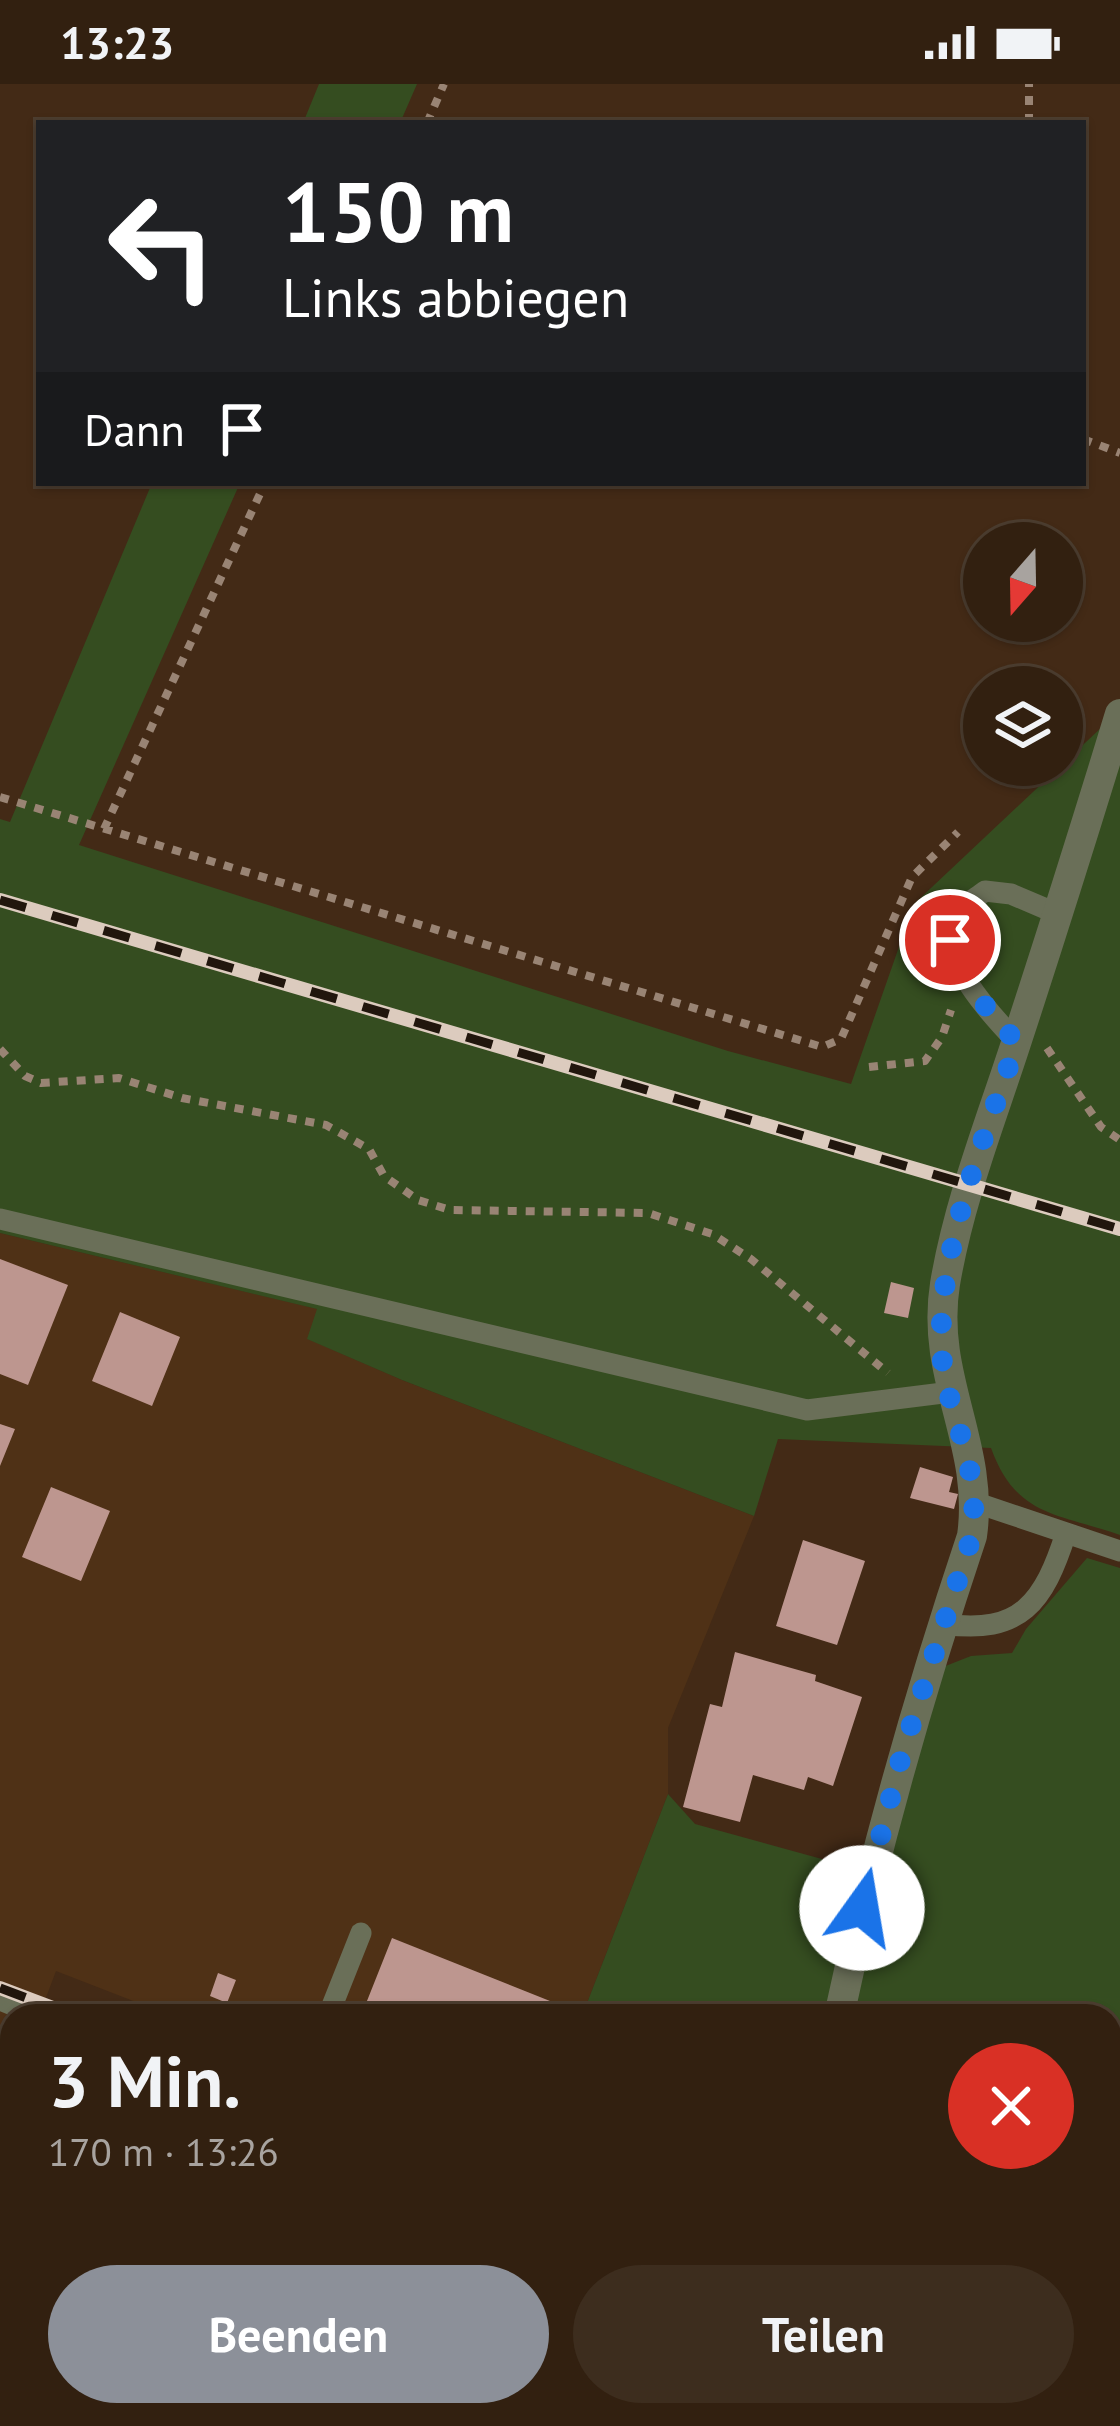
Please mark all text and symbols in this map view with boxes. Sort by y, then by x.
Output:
text: 13:23 [60,13,174,71]
text: 150 m [282,156,514,265]
icon: left [84,168,240,324]
text: Links abbiegen [282,262,629,332]
icon: arrive [209,396,275,462]
text: Dann [84,400,185,458]
north arrow [963,522,1083,642]
map controls [963,522,1083,786]
button: layers [963,666,1083,786]
pin [899,889,1001,991]
icon: arrive [917,907,983,973]
position arrow [799,1845,925,1971]
text: 3 Min. [48,2034,241,2127]
button: close [948,2043,1074,2169]
text: 170 m · 13:26 [48,2126,279,2177]
button: Beenden [48,2265,549,2403]
button: Teilen [573,2265,1074,2403]

